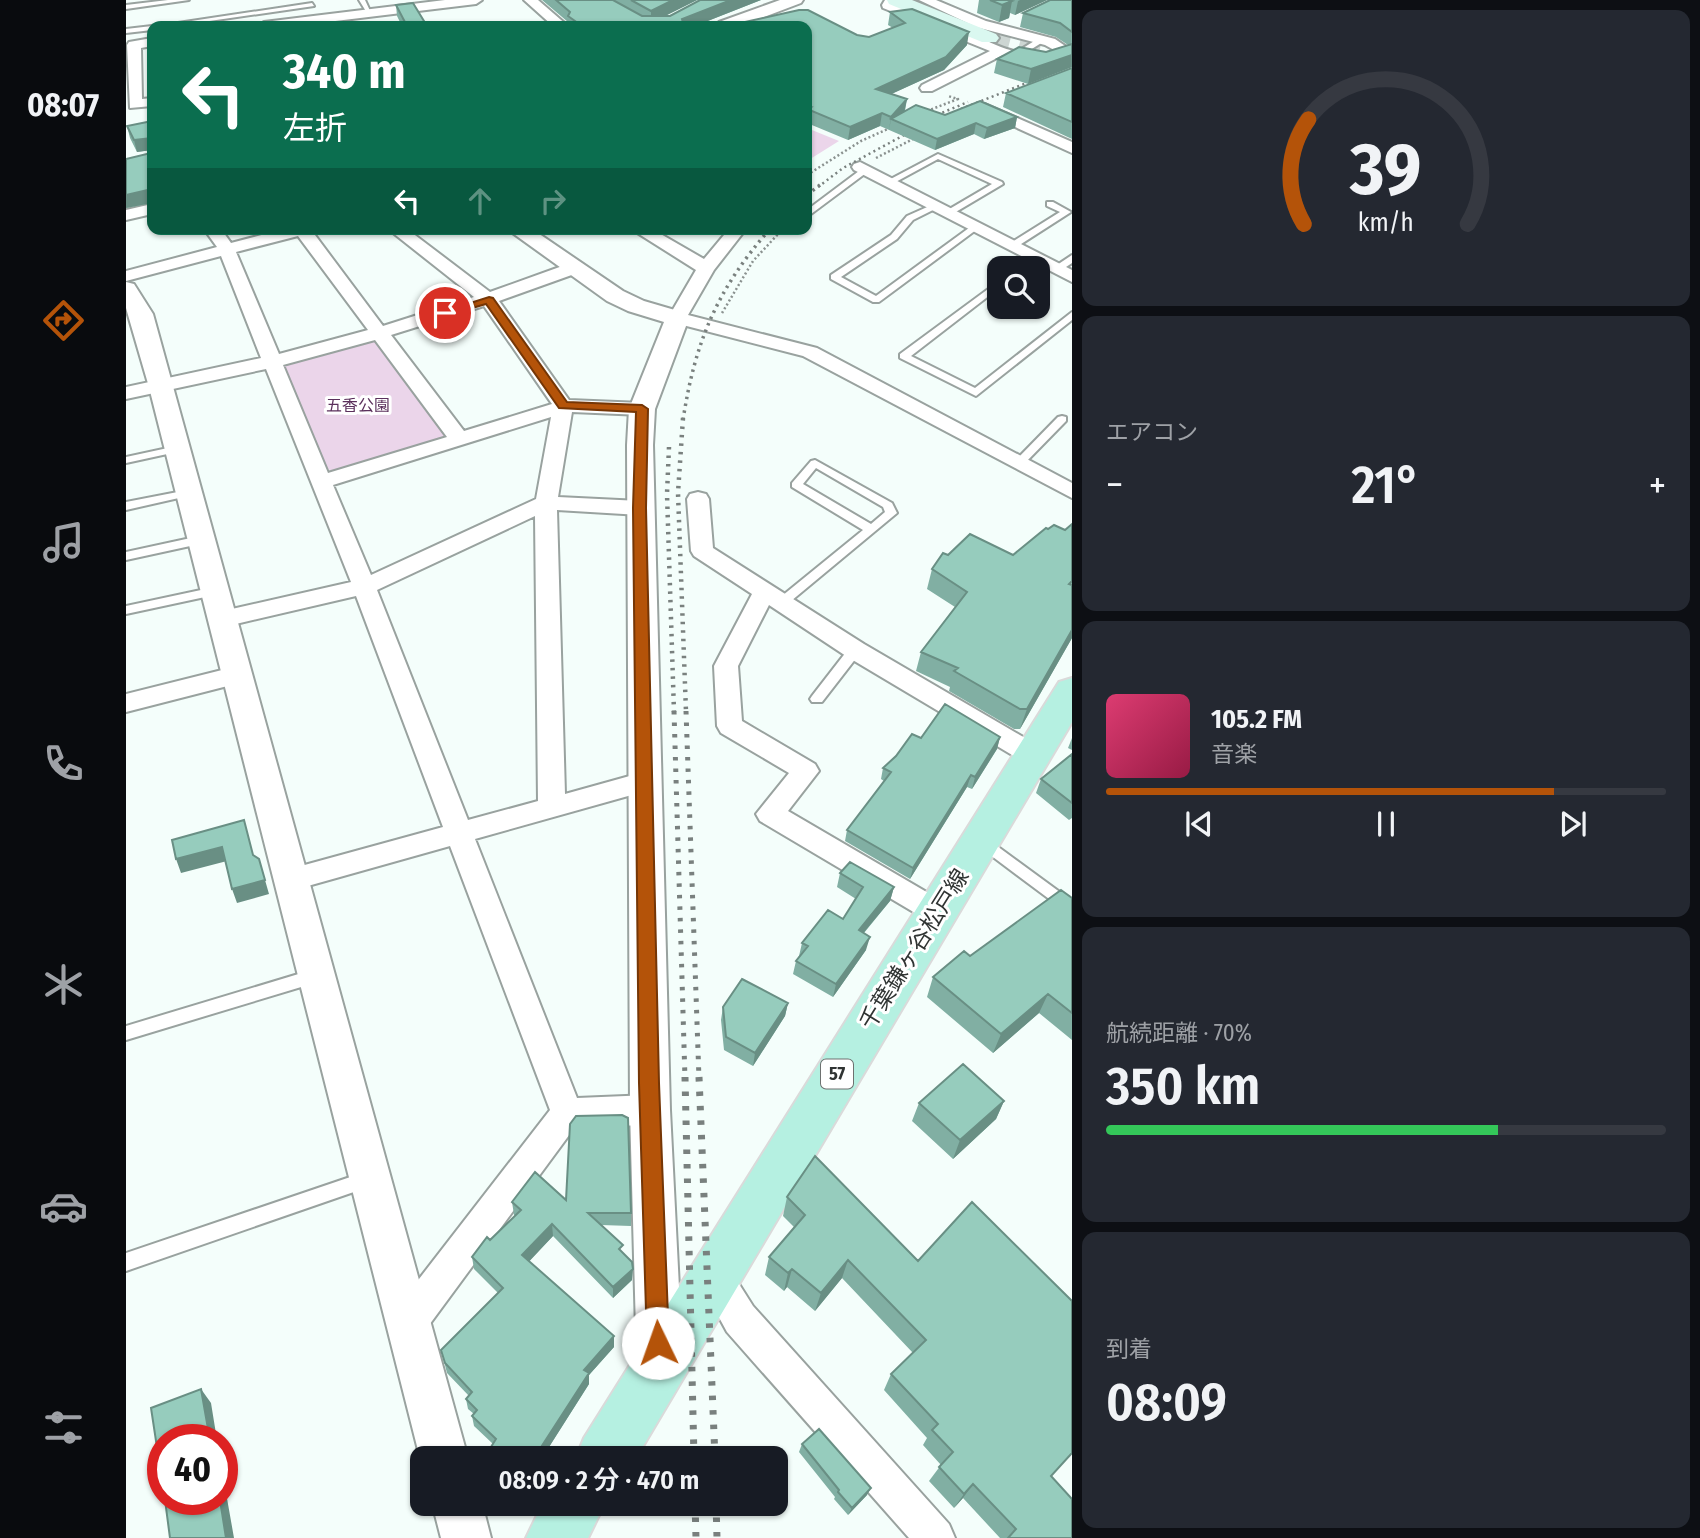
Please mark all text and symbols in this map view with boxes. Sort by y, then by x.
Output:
text: 340 m [283,42,406,101]
icon: left [168,49,259,140]
text: 08:07 [27,86,99,124]
text: 左折 [283,109,347,147]
text: 39 [1349,126,1422,213]
icon: left [388,182,426,220]
icon: ahead [461,182,499,220]
icon: right [534,182,572,220]
text: km/h [1358,208,1414,238]
map controls [987,256,1050,319]
button: search [987,256,1050,319]
pin [415,283,475,343]
icon: arrive [426,294,464,332]
icon: directions [39,296,88,345]
park label: 五香公園 [326,396,390,415]
text: エアコン [1106,418,1198,446]
text: 21° [1351,454,1420,517]
text: − [1106,462,1123,508]
text: + [1649,462,1666,508]
icon: music [39,518,88,567]
text: 105.2 FM [1211,704,1302,735]
icon: phone [39,739,88,788]
text: 音楽 [1211,740,1257,768]
icon: previous [1180,805,1218,843]
icon: pause [1367,805,1405,843]
icon: next [1554,805,1592,843]
street label: 千葉鎌ヶ谷松戸線 [853,864,975,1034]
icon: climate [39,960,88,1009]
text: 航続距離 · 70% [1106,1019,1252,1047]
text: 350 km [1106,1055,1260,1118]
road number: 57 [821,1059,853,1088]
icon: car [39,1182,88,1231]
position arrow [621,1306,695,1380]
text: 到着 [1106,1335,1152,1363]
text: 08:09 [1106,1371,1227,1434]
icon: filters [39,1403,88,1452]
speed limit sign: 40 [147,1424,238,1515]
text: 08:09 · 2 分 · 470 m [498,1465,700,1496]

